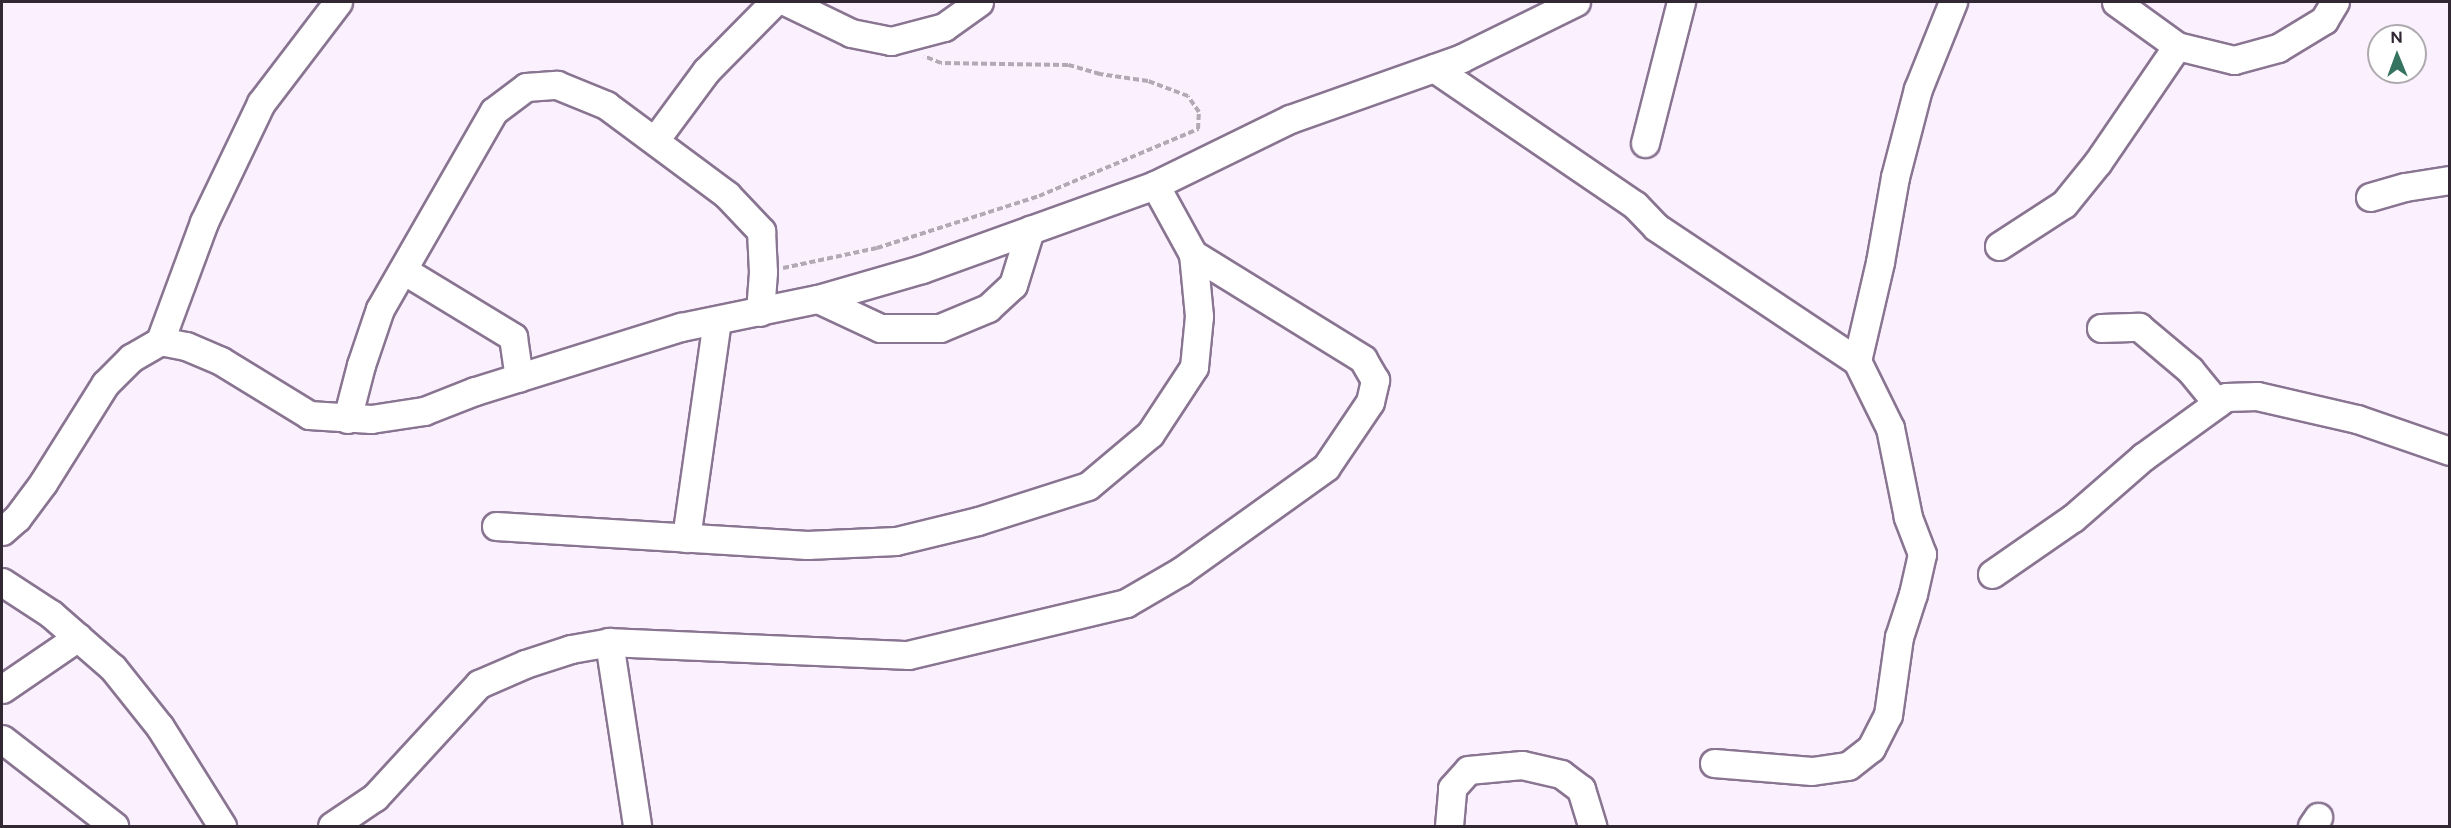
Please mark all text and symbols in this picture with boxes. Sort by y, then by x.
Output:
north arrow [2367,24,2427,84]
text: N [2390,28,2403,47]

